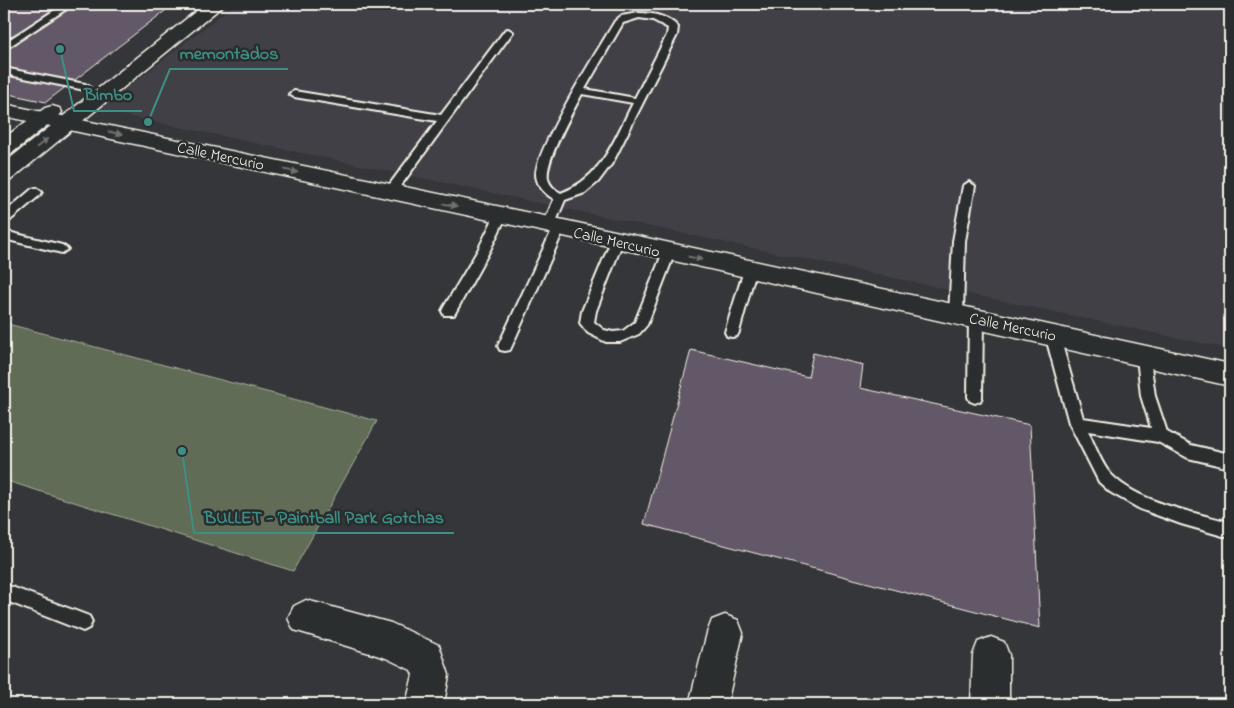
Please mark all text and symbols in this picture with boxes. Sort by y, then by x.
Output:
callout: memontados [170,36,288,69]
text: memontados [180,42,278,68]
callout: Bimbo [74,78,142,111]
text: Bimbo [83,83,132,109]
one-way arrow [108,129,124,137]
street label: Calle Mercurio [175,136,266,178]
one-way arrow [35,138,48,149]
one-way arrow [284,167,300,175]
one-way arrow [443,201,459,209]
street label: Calle Mercurio [571,221,662,265]
one-way arrow [687,254,702,262]
street label: Calle Mercurio [967,307,1058,349]
callout: BULLET - Paintball Park Gotchas [194,500,454,533]
text: BULLET - Paintball Park Gotchas [203,506,444,532]

